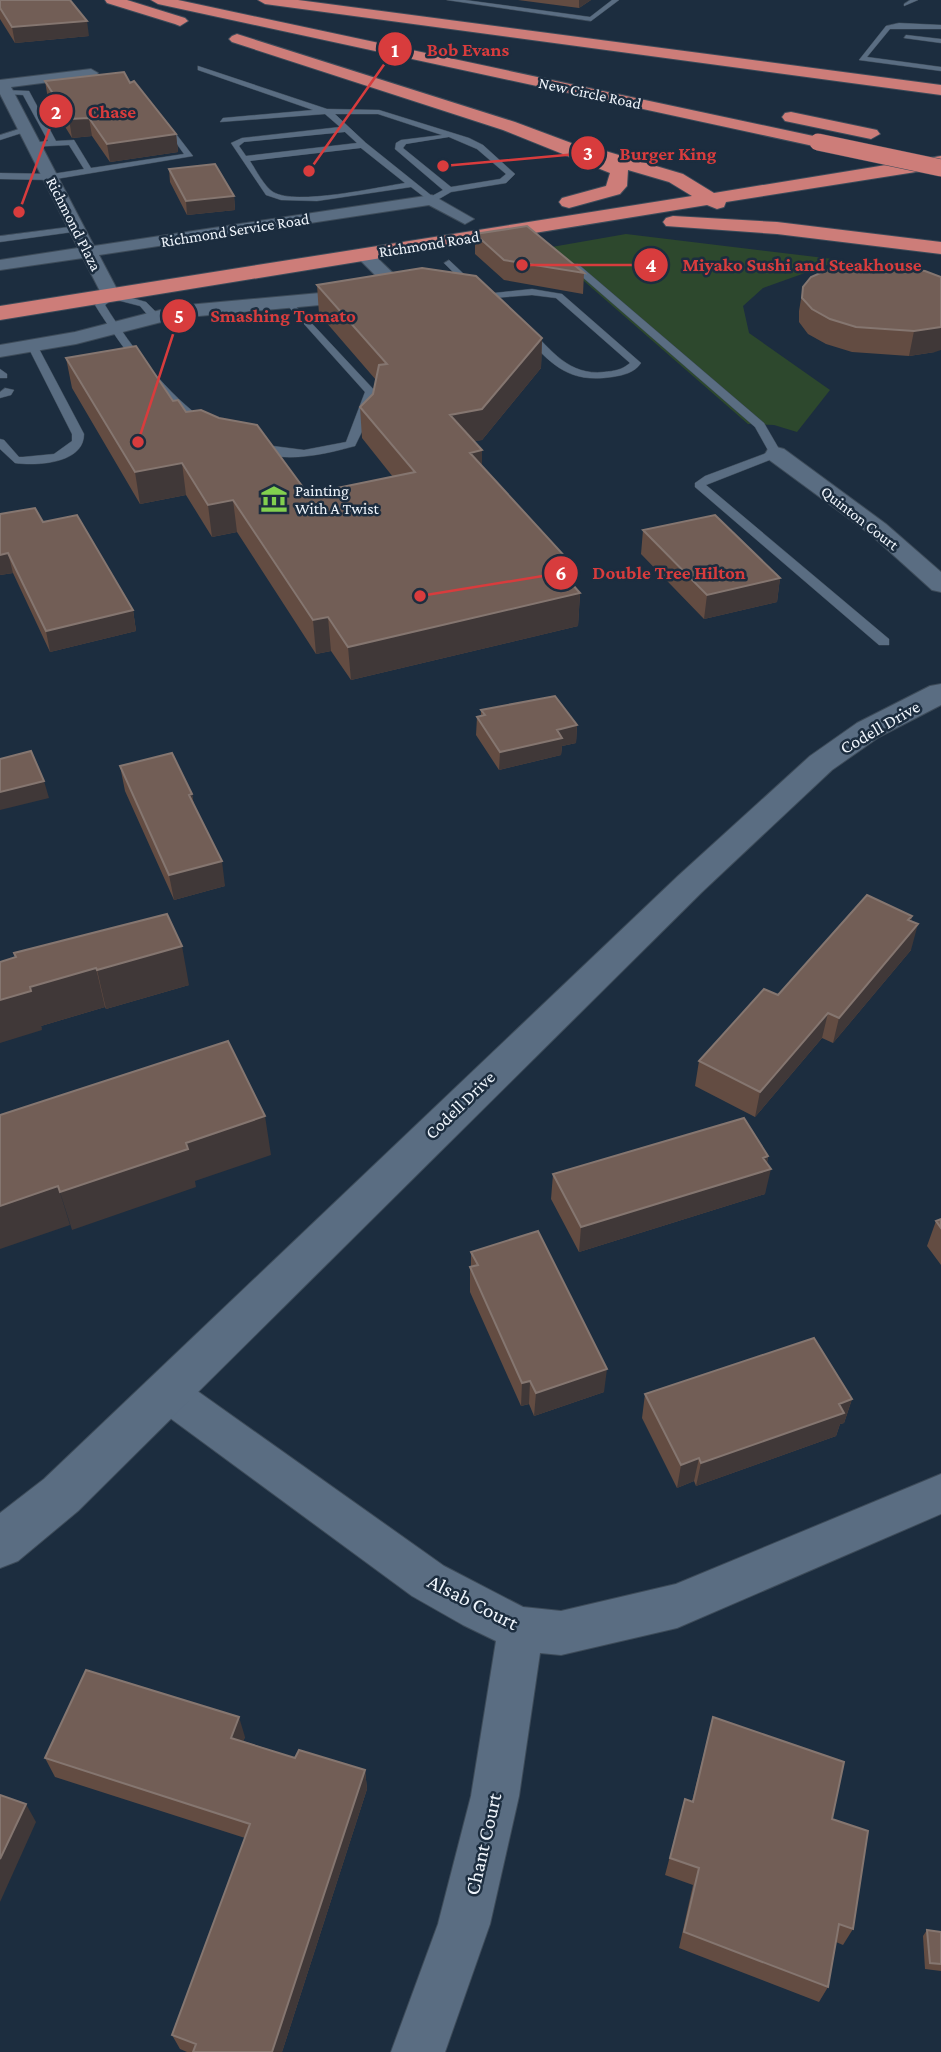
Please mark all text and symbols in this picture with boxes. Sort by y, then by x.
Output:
callout: Bob Evans [378,29,523,69]
text: 1 [391,38,399,62]
text: Bob Evans [427,39,509,60]
street label: New Circle Road [537,74,643,112]
callout: Chase [39,91,150,131]
text: 2 [51,100,62,124]
text: Chase [88,101,136,122]
callout: Burger King [570,133,730,173]
text: 3 [583,141,593,165]
text: Burger King [620,143,717,164]
street label: Richmond Plaza [43,174,105,274]
street label: Richmond Service Road [160,210,311,250]
street label: Richmond Road [378,228,481,260]
callout: Miyako Sushi and Steakhouse [633,245,935,285]
text: 4 [645,253,657,277]
text: Miyako Sushi and Steakhouse [683,254,922,275]
callout: Smashing Tomato [161,296,370,336]
text: 5 [174,304,184,328]
text: Smashing Tomato [210,305,356,326]
place label: Painting With A Twist [295,482,380,517]
street label: Quinton Court [818,483,903,554]
museum icon: Painting With A Twist [259,484,289,514]
callout: Double Tree Hilton [543,553,760,593]
text: 6 [555,561,567,585]
text: Double Tree Hilton [592,562,746,583]
street label: Codell Drive [837,696,924,758]
street label: Codell Drive [421,1067,499,1143]
street label: Alsab Court [424,1569,523,1636]
street label: Chant Court [460,1790,507,1897]

